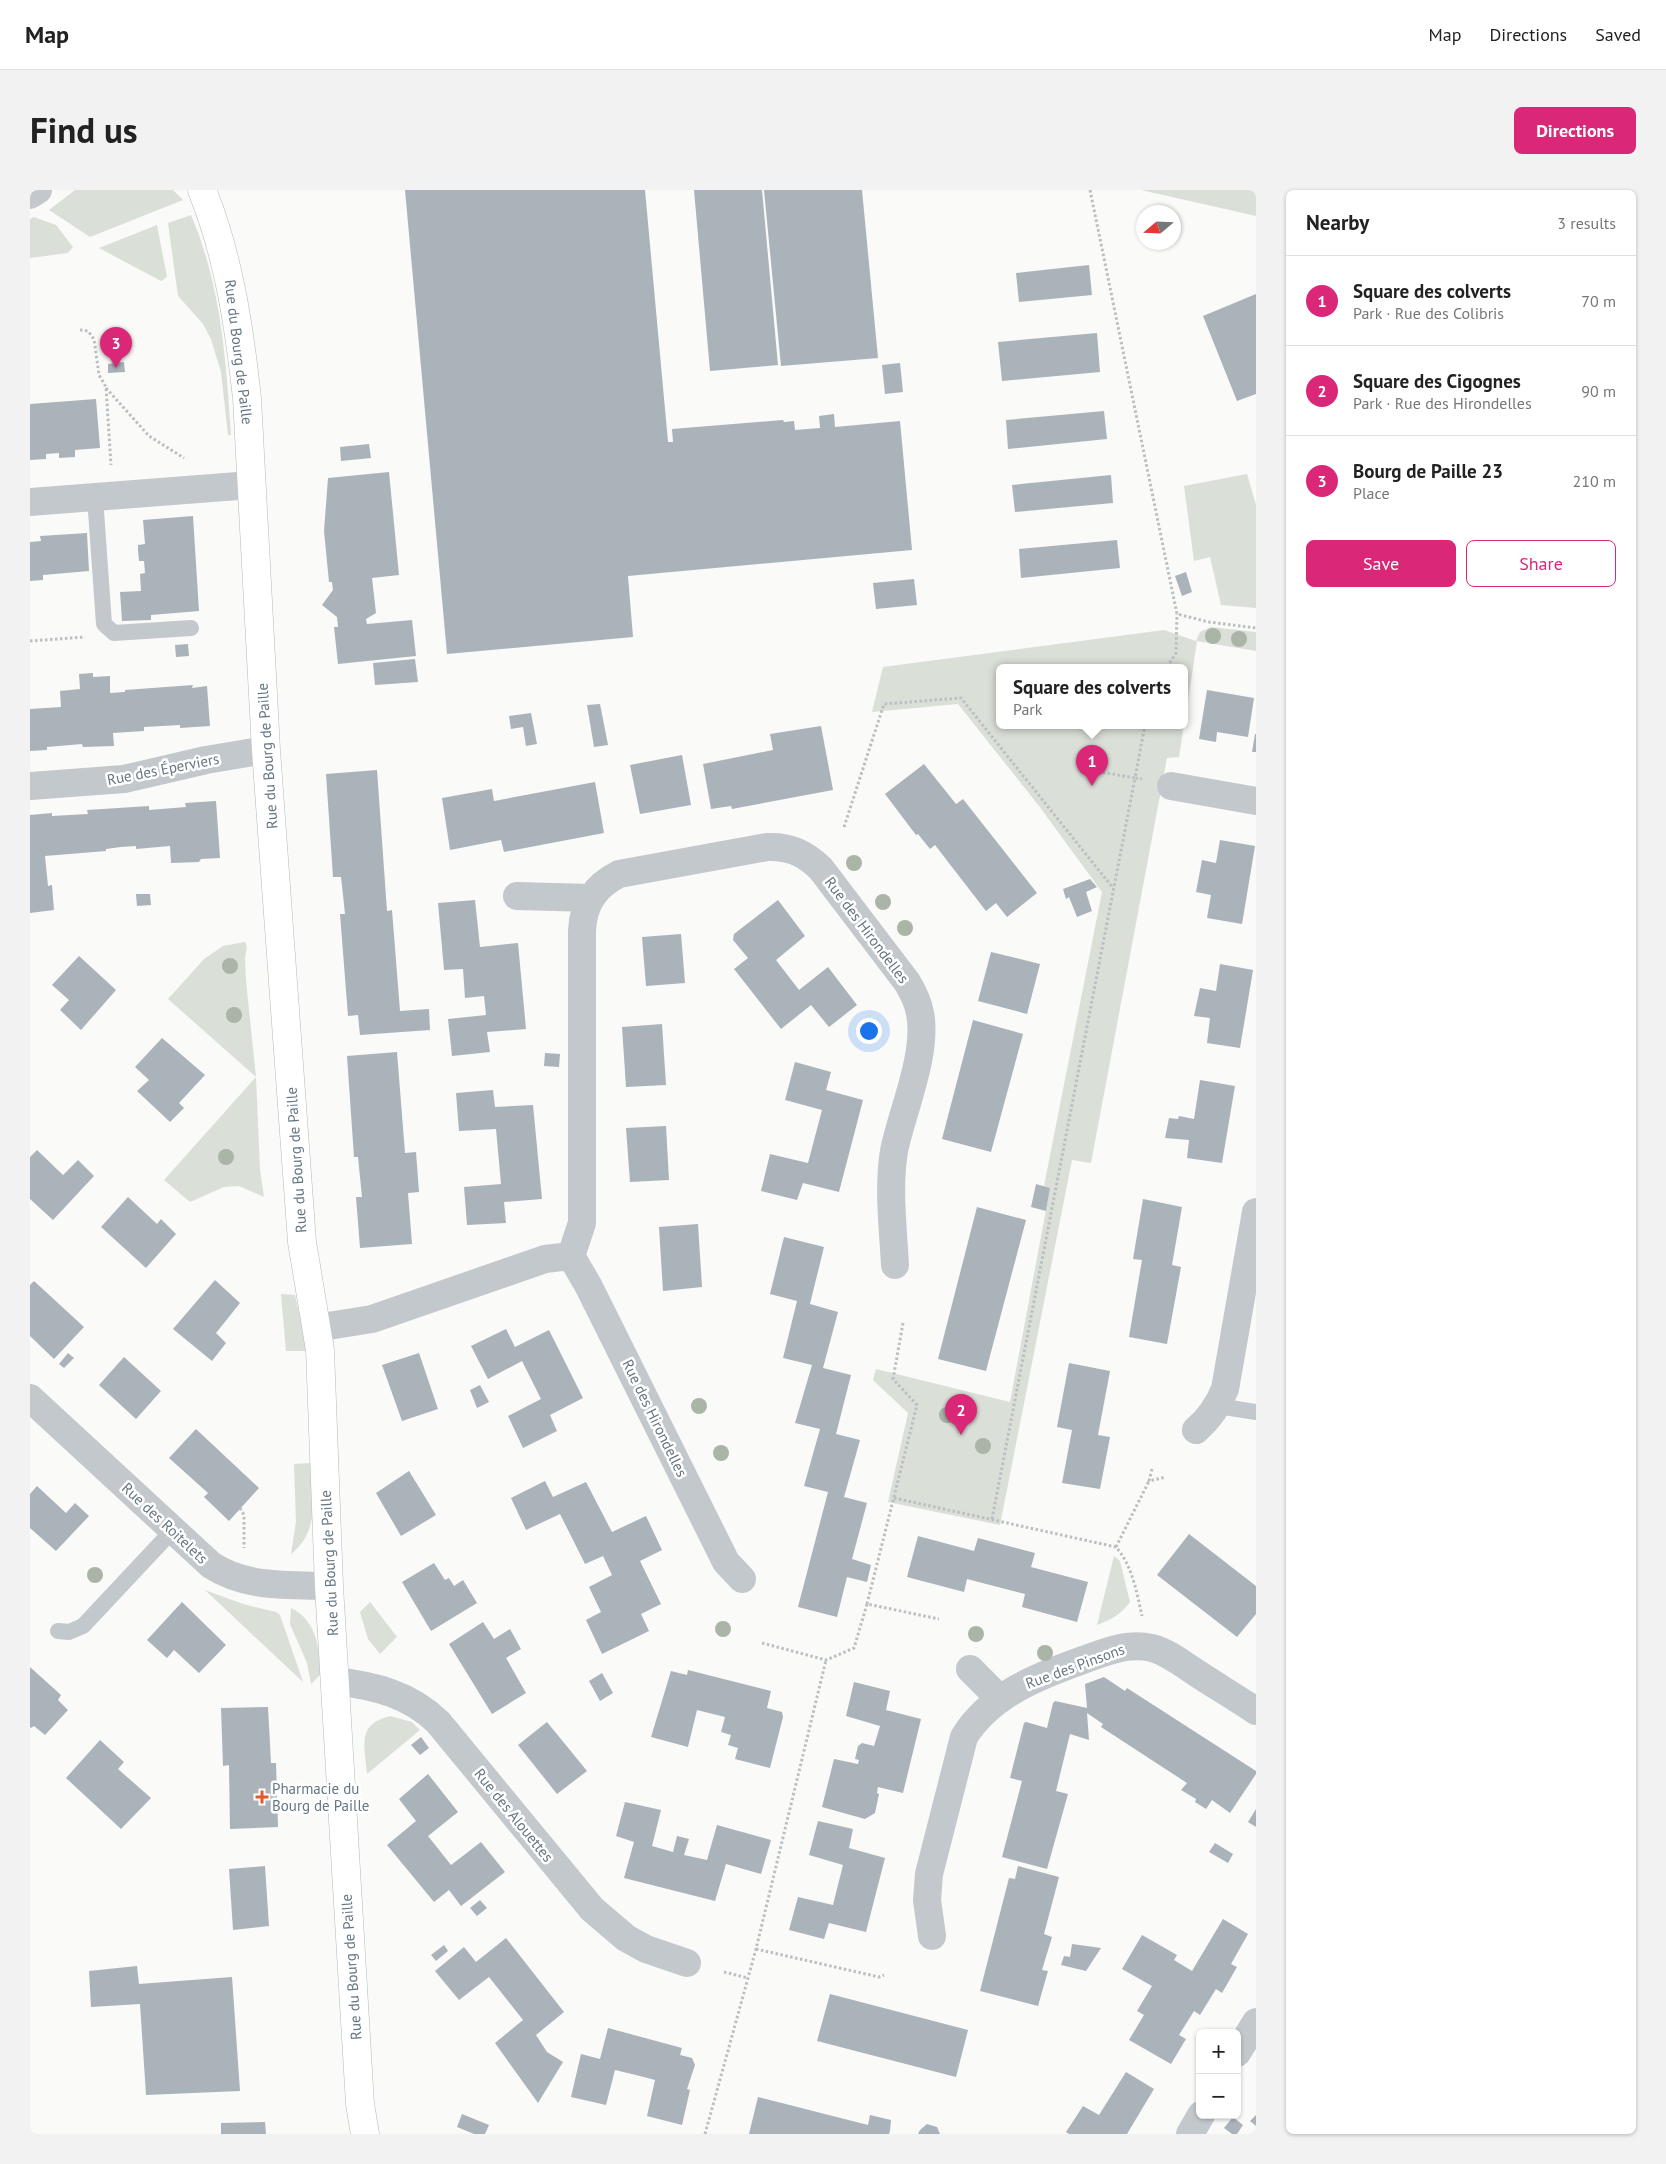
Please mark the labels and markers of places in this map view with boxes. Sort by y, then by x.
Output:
pin: 3 [100,327,132,368]
pin: 1 [1076,745,1108,786]
pin: 2 [945,1394,977,1435]
place label: Pharmacie du Bourg de Paille [272,1779,369,1815]
marker: Pharmacie du Bourg de Paille [256,1791,268,1803]

